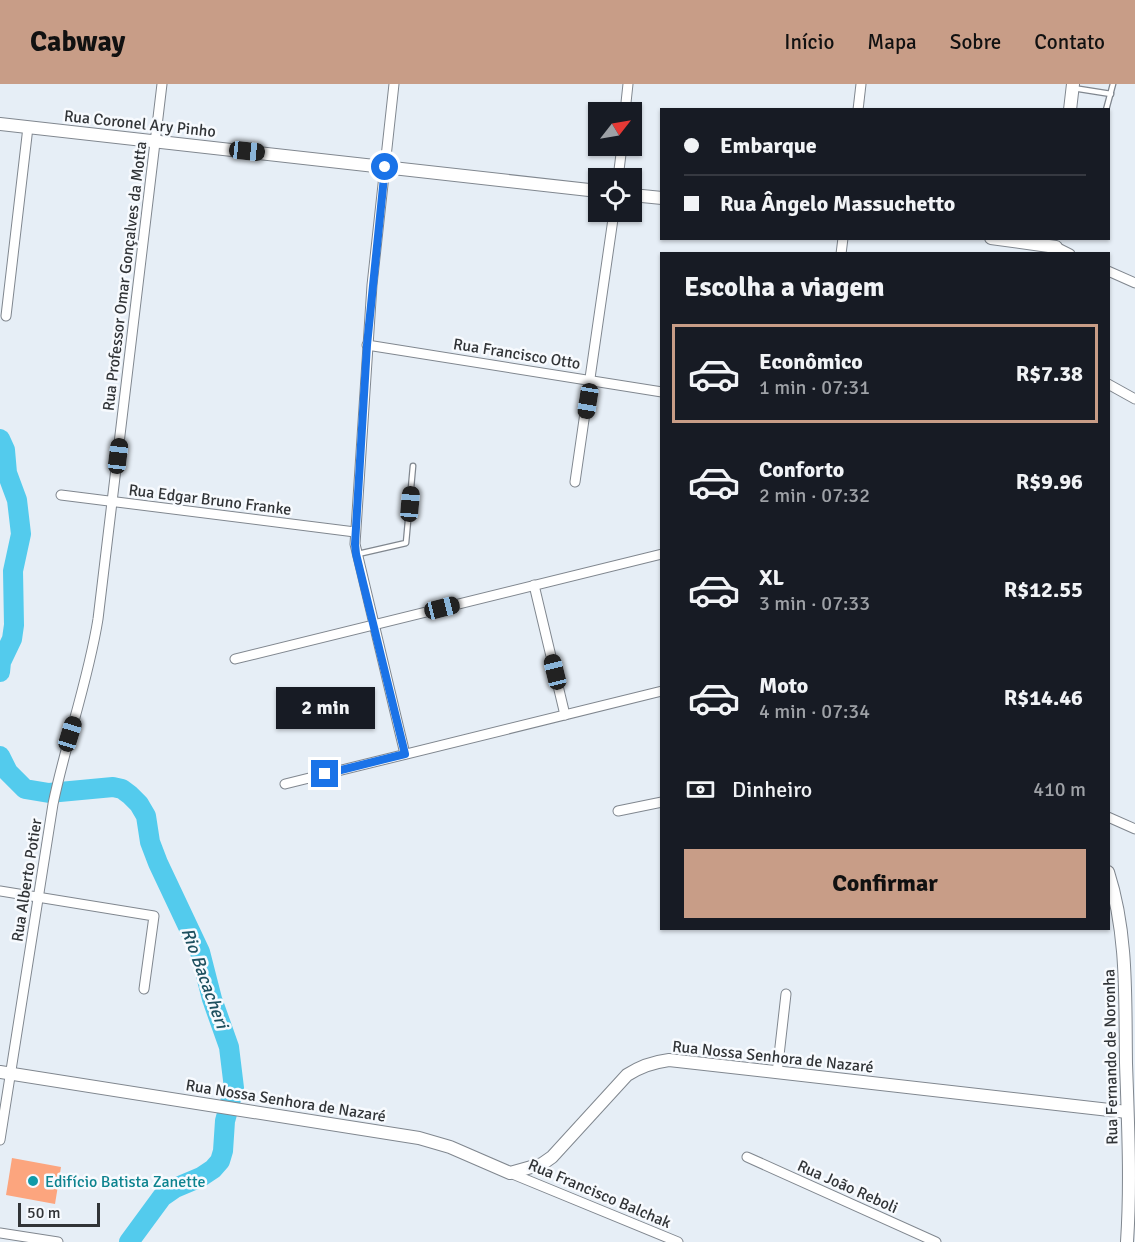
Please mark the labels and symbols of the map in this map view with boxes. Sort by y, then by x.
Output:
north arrow [588,102,642,156]
street label: Rua Coronel Ary Pinho [63,106,217,142]
street label: Rua Professor Omar Gonçalves da Motta [99,140,151,412]
car [228,140,266,162]
route start [371,153,398,180]
street label: Rua Francisco Otto [452,334,582,374]
car [576,382,600,420]
car [107,437,129,475]
street label: Rua Edgar Bruno Franke [127,480,292,520]
car [399,485,421,523]
car [422,595,462,621]
car [542,652,568,692]
callout: 2 min [276,687,374,729]
car [56,714,84,754]
route end [311,760,338,787]
street label: Rua Alberto Potier [7,817,47,943]
water label: Rio Bacacheri [177,925,234,1033]
street label: Rua Fernando de Noronha [1099,969,1123,1145]
street label: Rua Nossa Senhora de Nazaré [671,1036,875,1078]
street label: Rua Nossa Senhora de Nazaré [184,1075,387,1127]
street label: Rua Francisco Balchak [525,1155,674,1233]
street label: Rua João Reboli [794,1156,901,1218]
place label: Edifício Batista Zanette [45,1172,205,1192]
marker: Edifício Batista Zanette [26,1174,40,1188]
scale bar [18,1200,100,1228]

